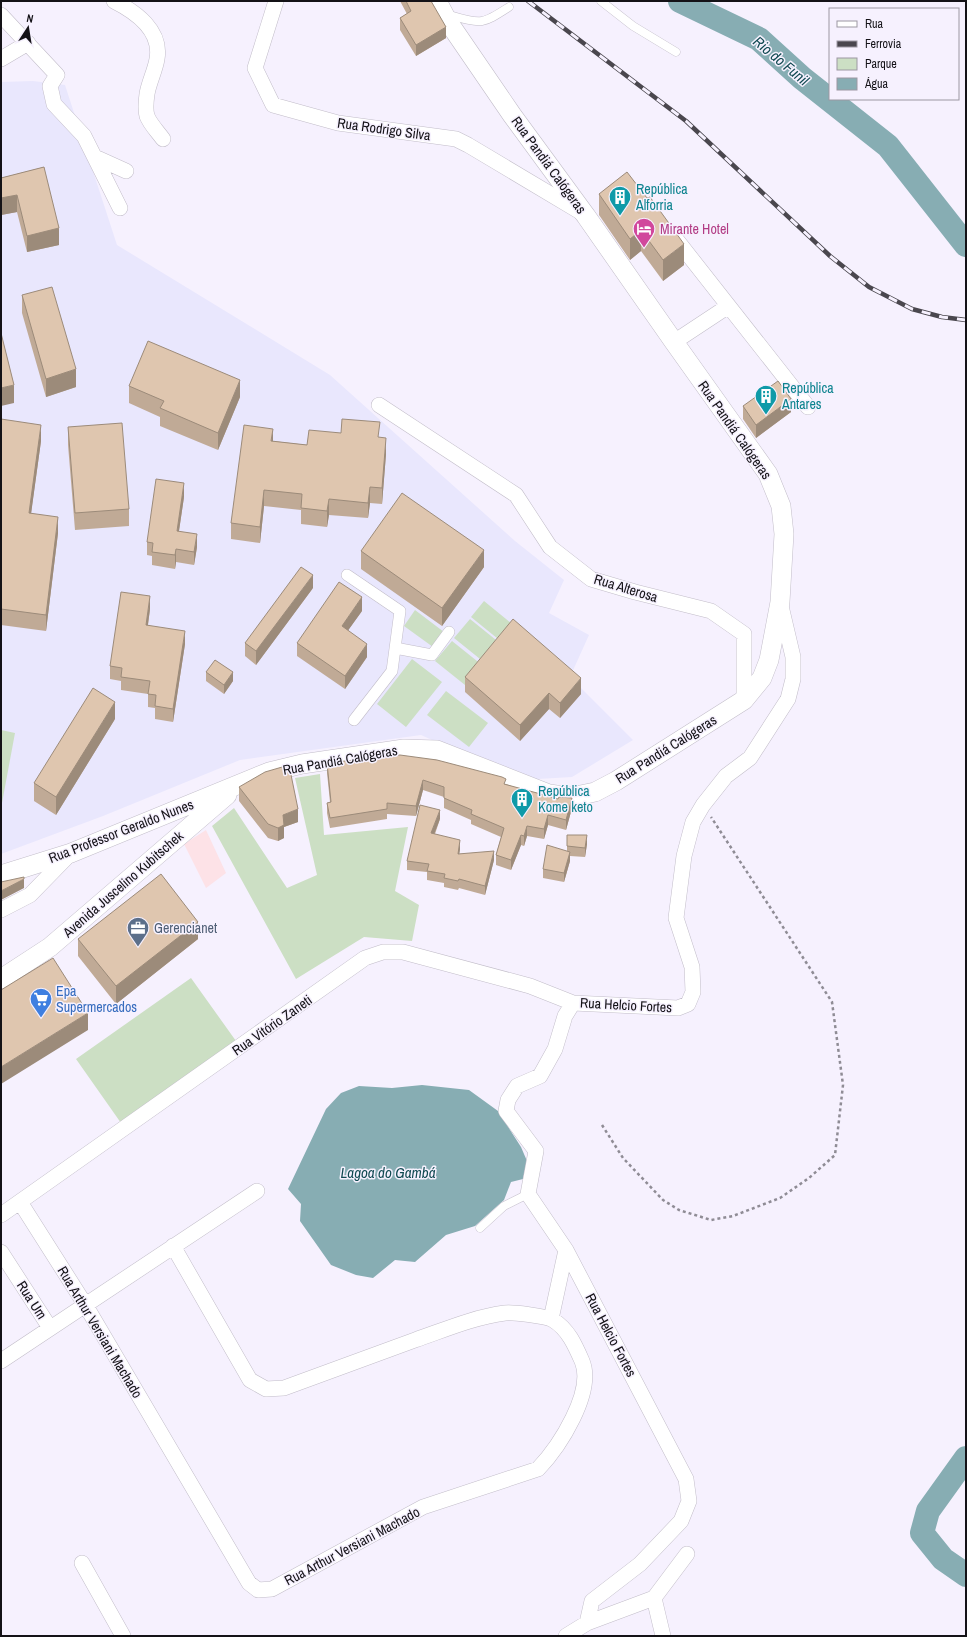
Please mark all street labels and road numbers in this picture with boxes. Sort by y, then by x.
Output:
street label: Rua Pandiá Calógeras [508,113,591,217]
street label: Rua Rodrigo Silva [336,114,432,145]
street label: Rua Pandiá Calógeras [694,377,776,483]
street label: Rua Alterosa [592,570,661,606]
street label: Rua Pandiá Calógeras [612,710,720,787]
street label: Rua Pandiá Calógeras [281,741,399,779]
street label: Rua Professor Geraldo Nunes [46,795,196,867]
street label: Avenida Juscelino Kubitschek [58,827,187,942]
street label: Rua Vitório Zaneti [228,991,316,1059]
street label: Rua Helcio Fortes [580,994,673,1016]
street label: Rua Arthur Versiani Machado [53,1263,147,1401]
street label: Rua Um [13,1277,51,1323]
street label: Rua Helcio Fortes [581,1290,641,1380]
street label: Rua Arthur Versiani Machado [281,1503,423,1589]

